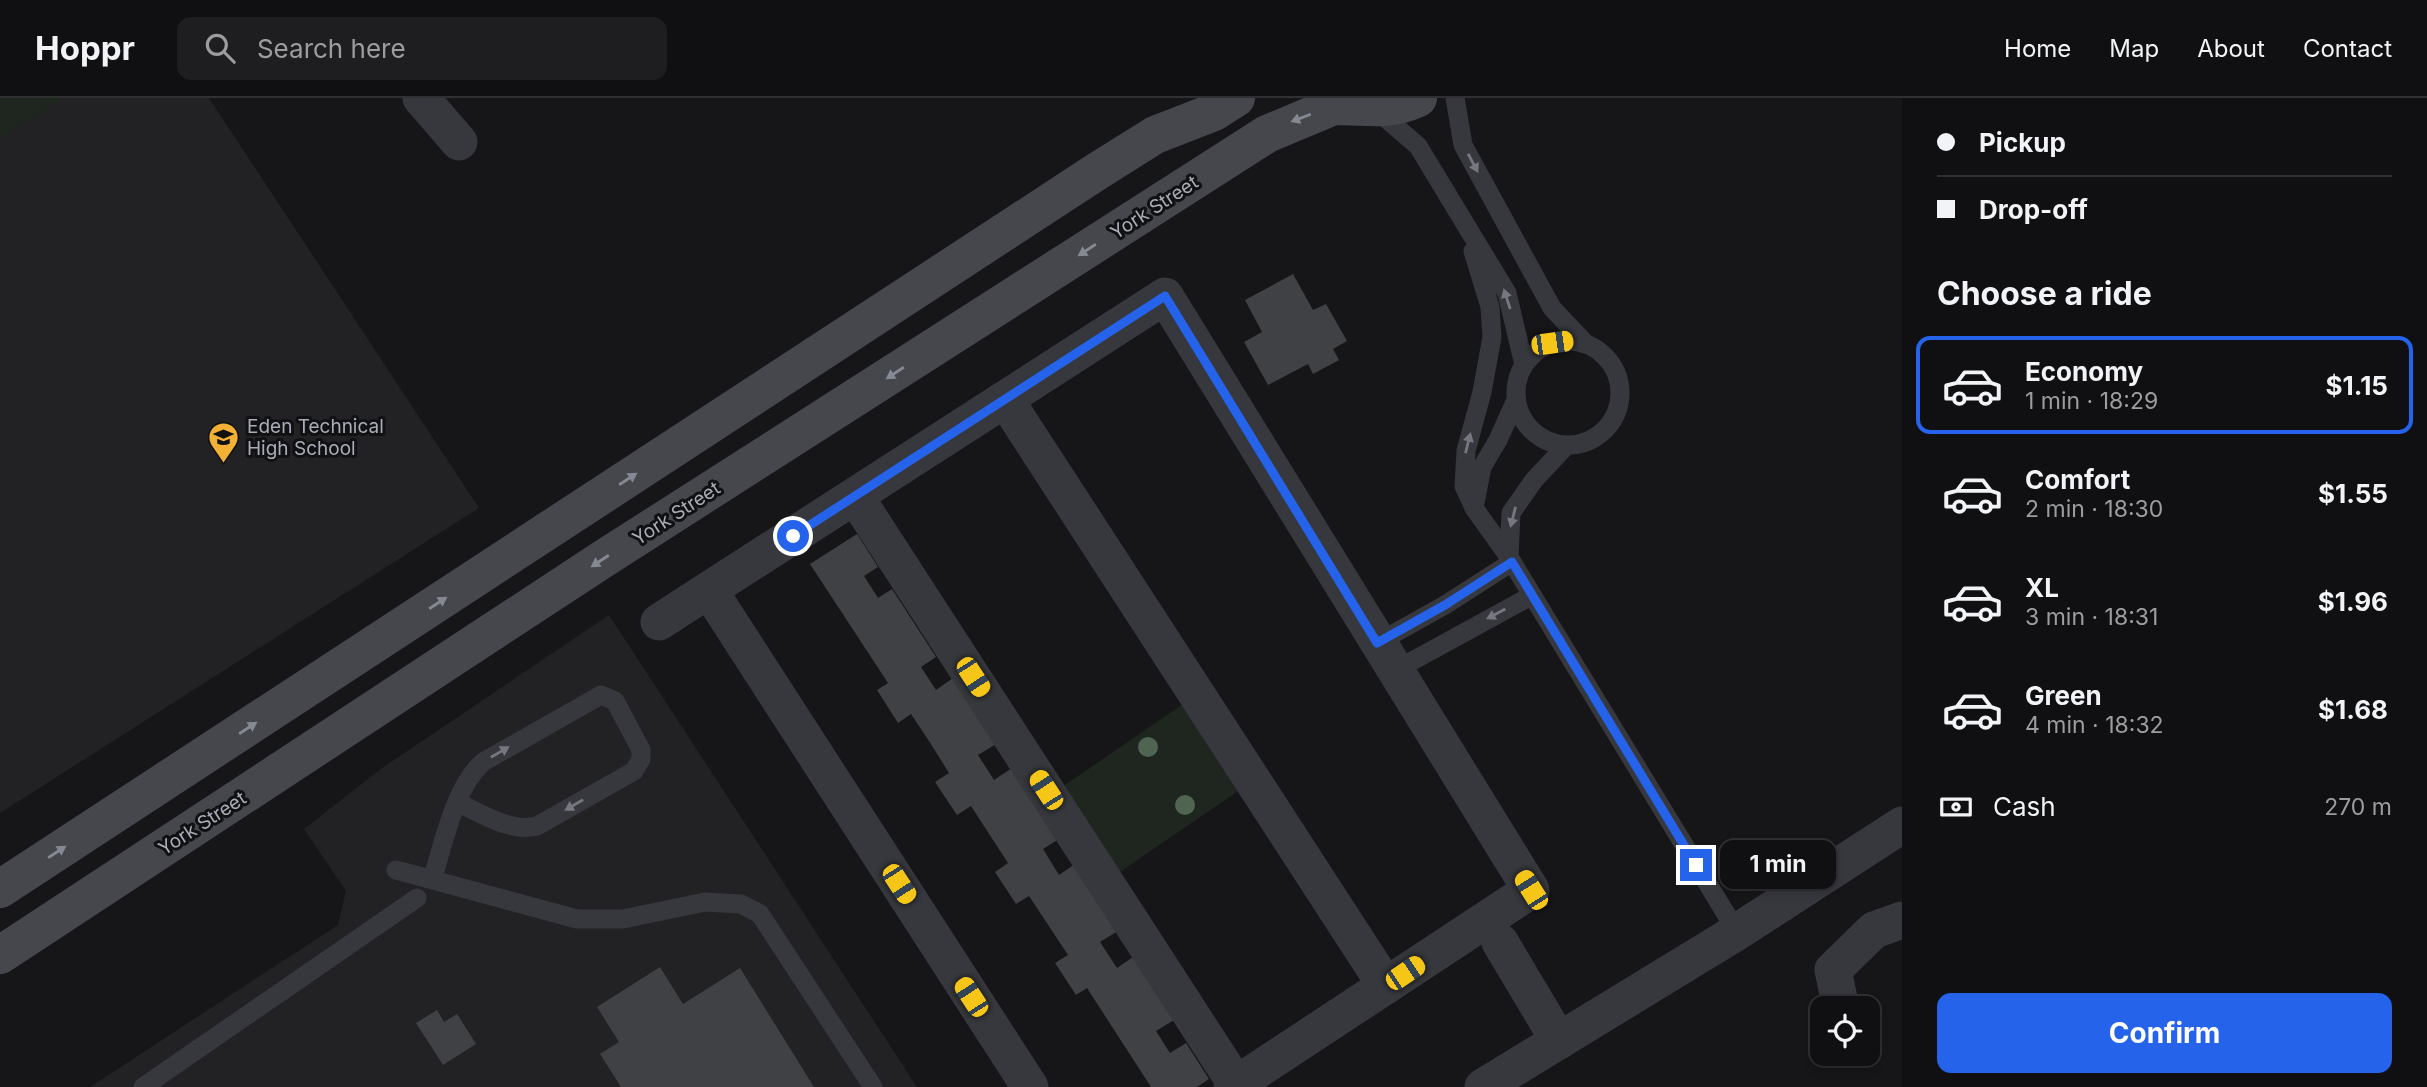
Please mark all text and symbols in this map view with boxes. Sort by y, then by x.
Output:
search box [177,17,667,80]
text: Hoppr [35,28,135,68]
icon: search [201,29,239,67]
text: Search here [257,33,406,64]
text: Home [2004,34,2071,63]
text: Map [2109,34,2159,63]
text: About [2197,34,2265,63]
text: Contact [2303,34,2392,63]
one-way arrow [1290,113,1311,124]
text: Pickup [1979,127,2066,158]
one-way arrow [1467,153,1479,173]
street label: York Street [1106,171,1202,244]
text: Drop-off [1979,194,2088,225]
one-way arrow [1077,244,1097,257]
text: Choose a ride [1937,274,2152,313]
one-way arrow [1502,288,1512,309]
car [1530,330,1575,356]
icon: car [1941,354,2004,417]
text: Economy [2025,356,2143,387]
one-way arrow [886,366,905,379]
text: $1.15 [2326,370,2388,401]
text: 1 min · 18:29 [2025,387,2158,415]
place label: Eden Technical High School [247,415,384,460]
school or university icon: Eden Technical High School [207,420,241,464]
one-way arrow [1463,431,1474,453]
icon: car [1941,462,2004,525]
text: Comfort [2025,464,2130,495]
one-way arrow [619,472,638,485]
street label: York Street [628,477,724,550]
text: $1.55 [2318,478,2388,509]
text: 2 min · 18:30 [2025,495,2163,523]
one-way arrow [1507,506,1518,528]
route start [777,520,809,552]
one-way arrow [591,555,610,568]
icon: car [1941,570,2004,633]
text: XL [2025,572,2059,603]
text: $1.96 [2318,586,2388,617]
one-way arrow [428,597,448,610]
text: 3 min · 18:31 [2025,603,2158,631]
one-way arrow [1486,608,1505,620]
car [953,654,994,700]
icon: car [1941,678,2004,741]
text: Green [2025,680,2102,711]
text: $1.68 [2318,694,2388,725]
text: 4 min · 18:32 [2025,711,2164,739]
one-way arrow [238,722,257,735]
one-way arrow [490,746,509,758]
car [1026,767,1067,813]
street label: York Street [154,787,250,860]
icon: cash [1937,788,1975,826]
text: Cash [1993,791,2056,822]
text: 270 m [2324,793,2392,821]
one-way arrow [565,799,584,811]
callout: 1 min [1720,840,1836,890]
one-way arrow [48,845,66,859]
route end [1680,849,1712,881]
text: 1 min [1750,850,1806,878]
car [879,861,920,907]
car [1511,867,1552,913]
car [1382,953,1429,993]
car [951,974,992,1020]
button: Confirm [1937,993,2392,1073]
map controls [1810,996,1880,1066]
button: locate [1810,996,1880,1066]

